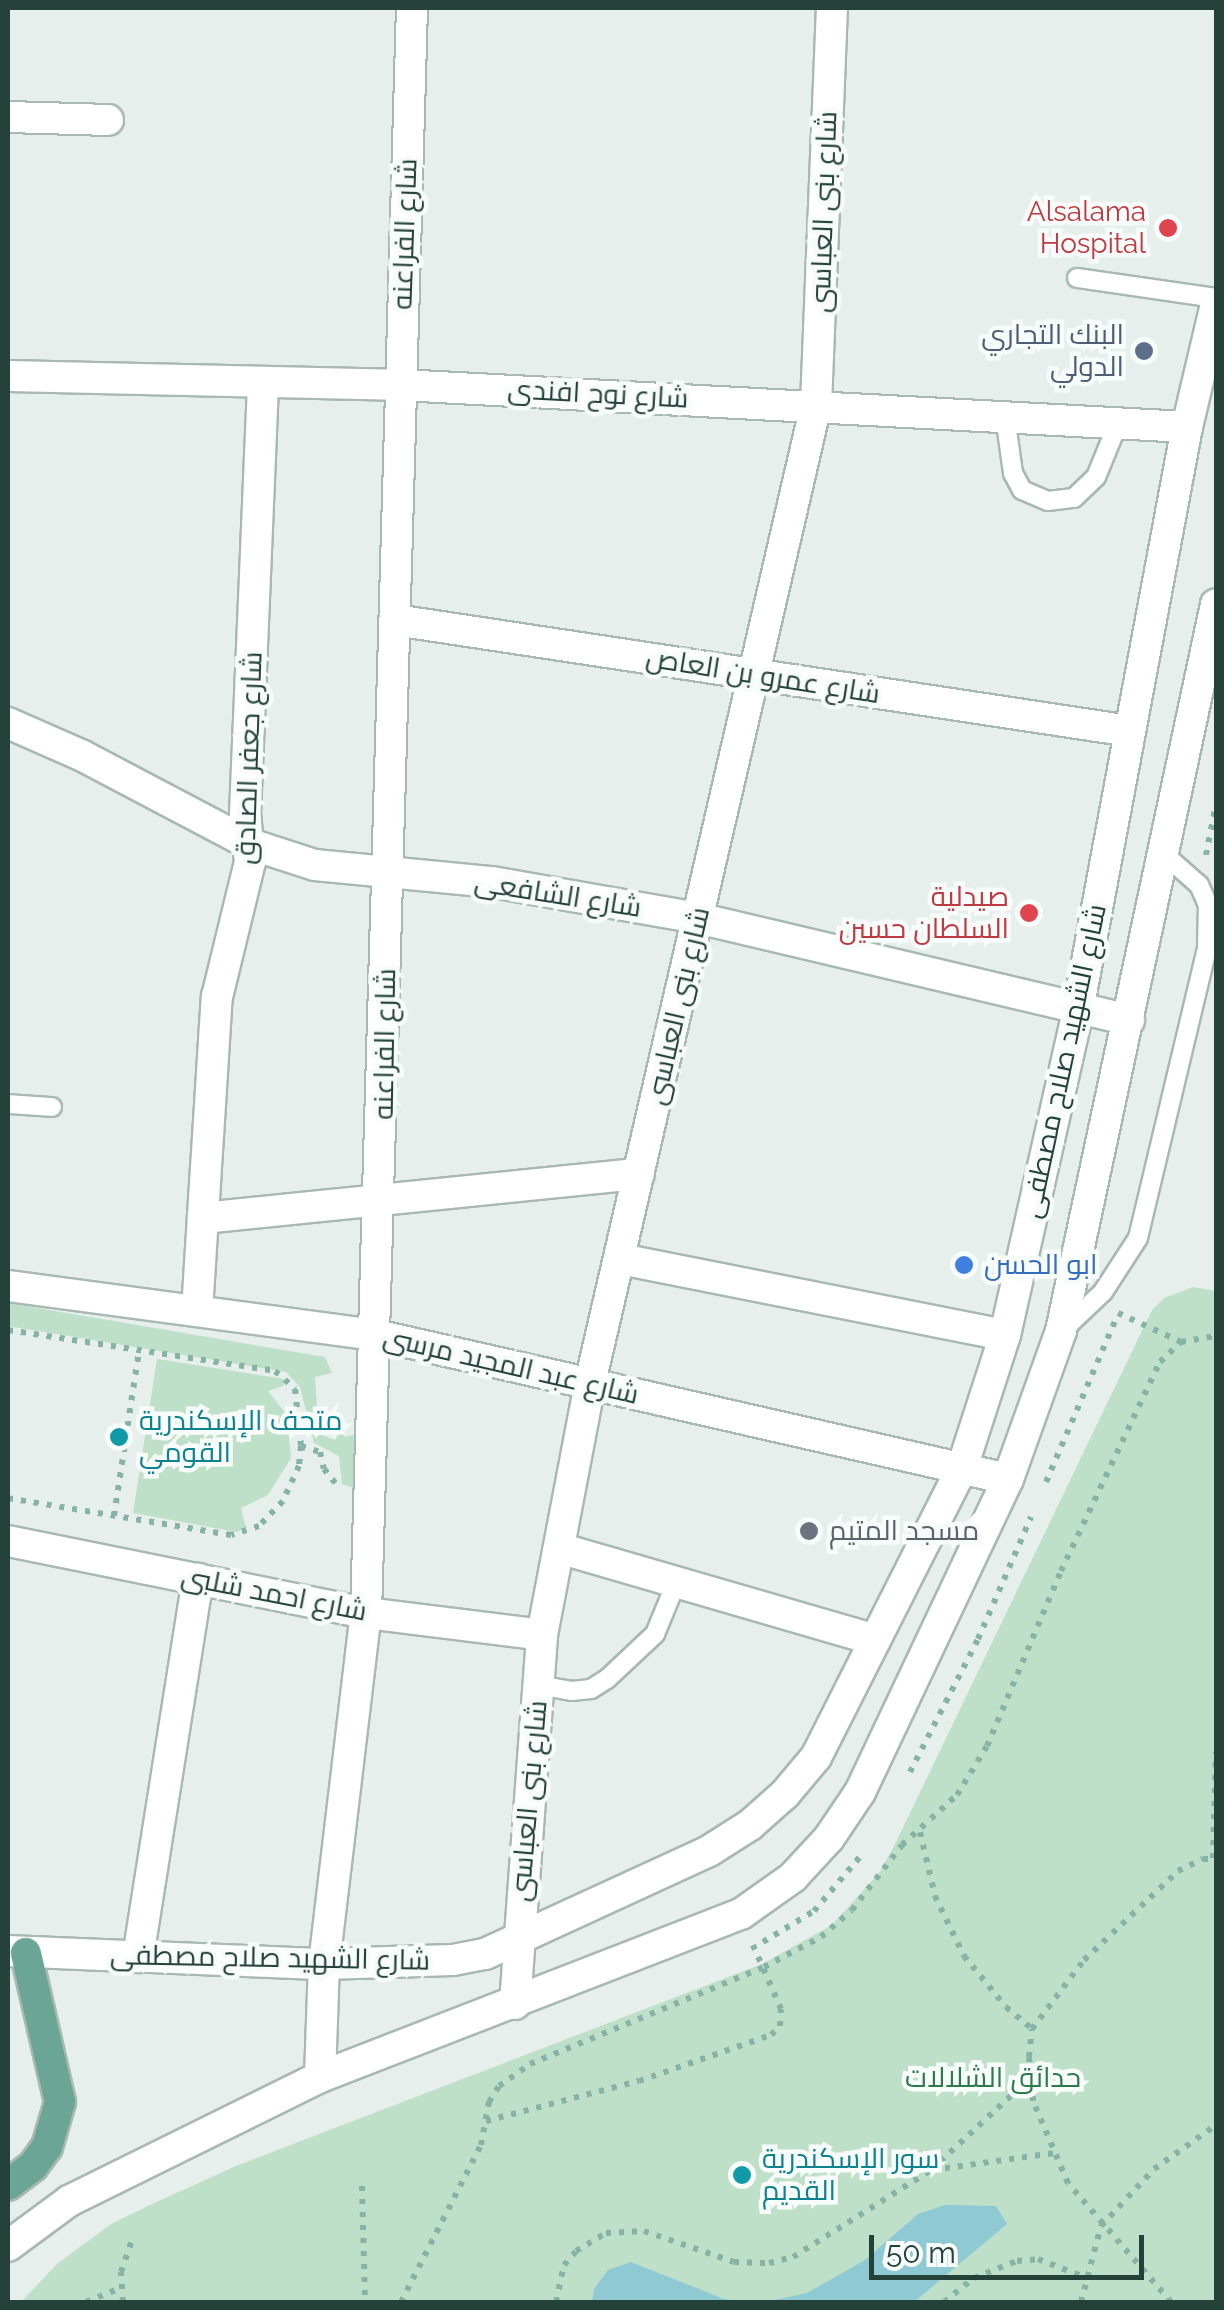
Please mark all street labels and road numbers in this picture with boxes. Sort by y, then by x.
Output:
street label: شارع بنى العباسى [804,111,844,313]
street label: شارع الفراعنه [386,158,424,310]
street label: شارع نوح افندى [507,372,689,416]
street label: شارع عمرو بن العاص [644,641,882,711]
street label: شارع جعفر الصادق [228,651,270,865]
street label: شارع الشافعى [472,865,644,925]
street label: شارع الشهيد صلاح مصطفى [1014,901,1114,1221]
street label: شارع بنى العباسى [639,904,717,1108]
street label: شارع الفراعنه [367,968,403,1120]
street label: شارع عبد المجيد مرسى [380,1320,642,1412]
street label: شارع احمد شلبى [178,1560,370,1628]
street label: شارع بنى العباسى [503,1699,555,1903]
street label: شارع الشهيد صلاح مصطفى [110,1938,430,1978]

